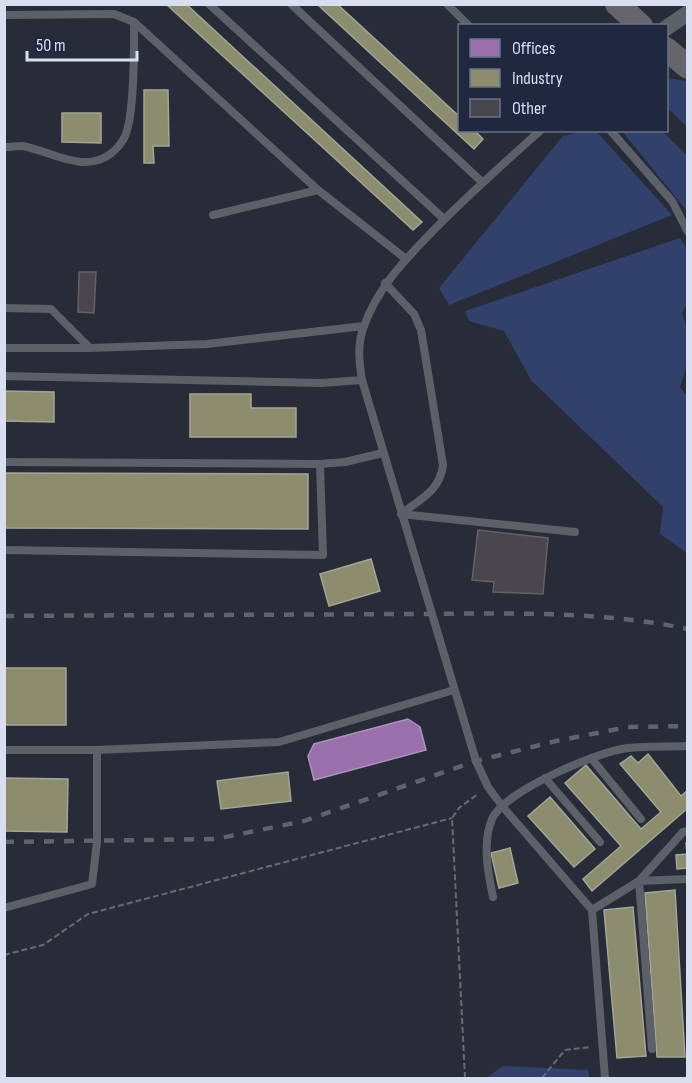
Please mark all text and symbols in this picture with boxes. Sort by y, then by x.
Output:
scale bar [27,24,136,62]
legend [458,24,668,132]
text: 50 m [36,35,66,56]
text: Offices [512,38,555,59]
text: Industry [512,68,563,89]
text: Other [512,98,546,119]

